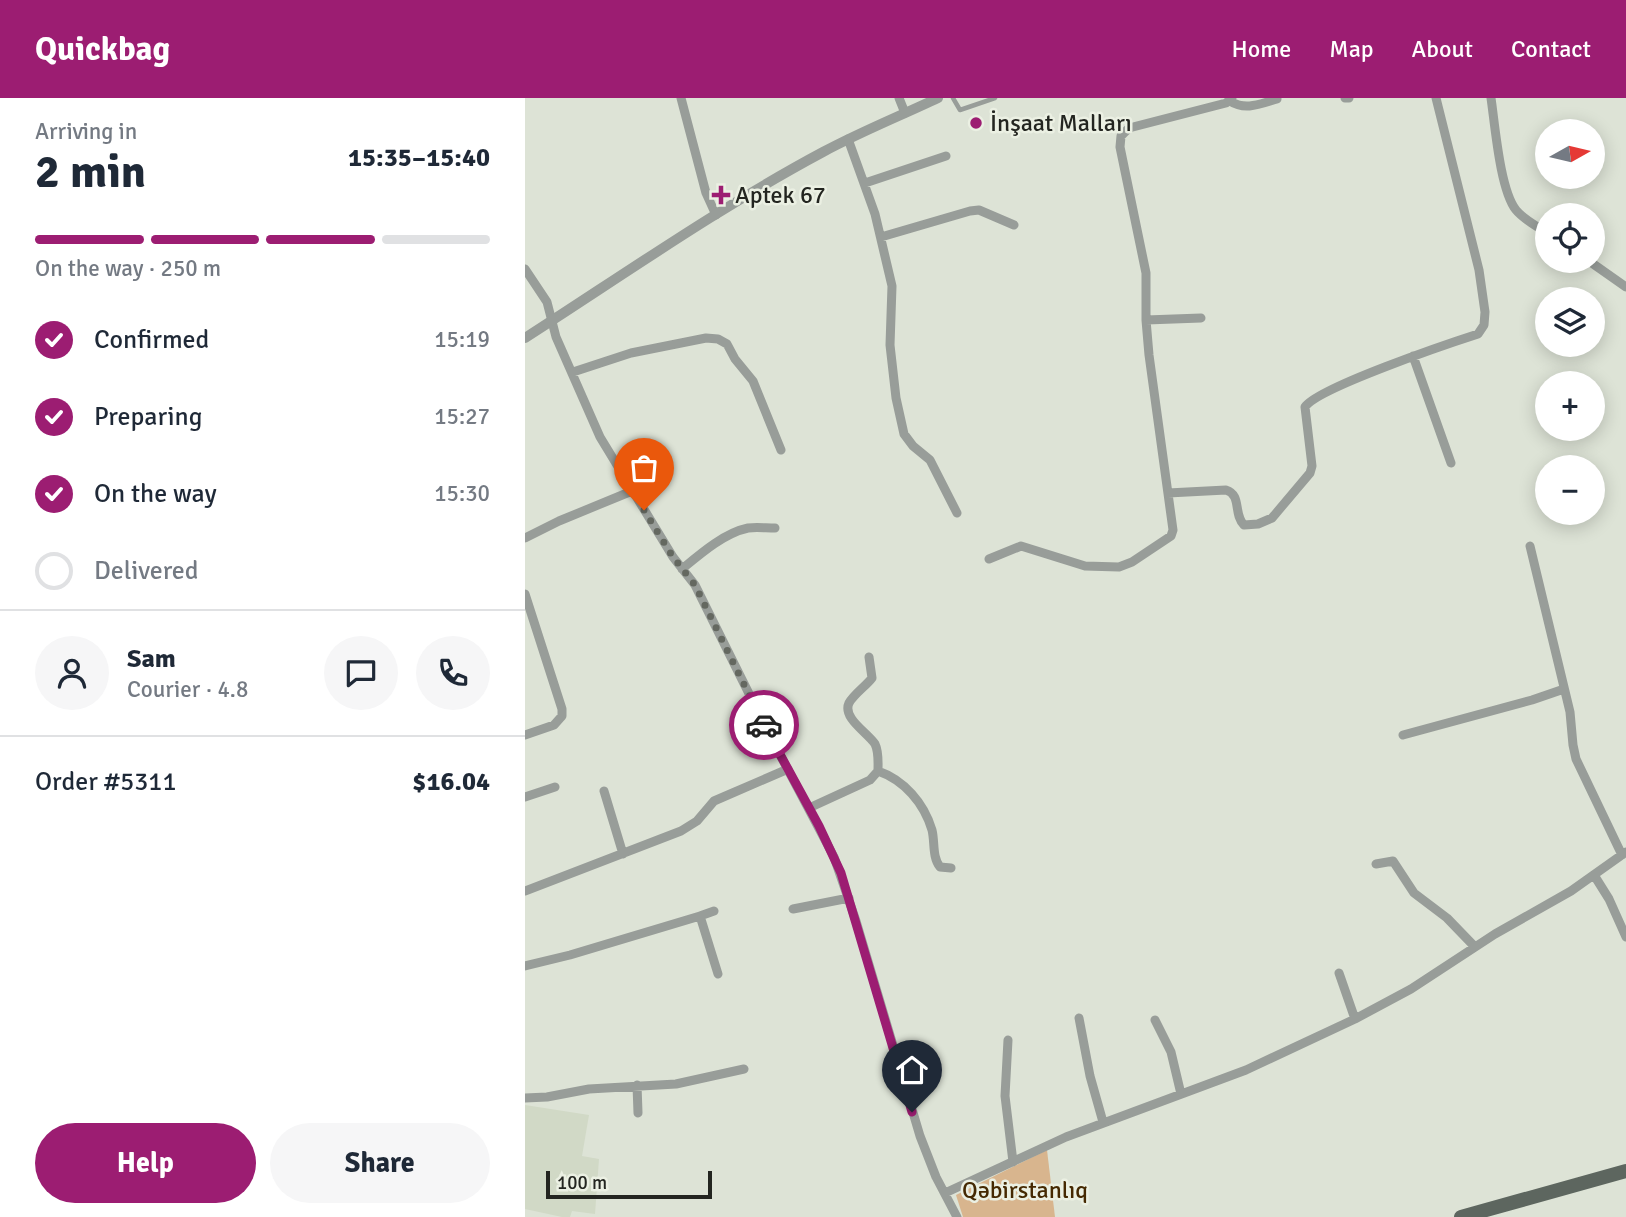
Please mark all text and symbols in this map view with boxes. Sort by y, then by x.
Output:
text: Quickbag [35,29,170,70]
text: Home [1231,34,1291,64]
text: Map [1329,34,1374,64]
text: About [1412,34,1473,64]
text: Contact [1511,34,1591,64]
place label: İnşaat Malları [990,108,1132,138]
marker: İnşaat Malları [968,115,984,131]
text: Arriving in [35,117,137,146]
north arrow [1535,119,1605,189]
map controls [1535,119,1605,525]
text: 15:35–15:40 [348,142,490,174]
text: 2 min [35,144,146,200]
place label: Aptek 67 [735,180,826,210]
marker: Aptek 67 [713,187,729,203]
button: locate [1535,203,1605,273]
text: On the way · 250 m [35,254,221,283]
button: layers [1535,287,1605,357]
icon: check [35,321,73,359]
text: Confirmed [94,324,209,356]
text: 15:19 [434,325,490,354]
button: + [1535,371,1605,441]
icon: check [35,398,73,436]
text: Preparing [94,401,202,433]
text: 15:27 [434,402,490,431]
pin [614,438,674,510]
icon: bag [625,449,663,487]
button: − [1535,455,1605,525]
icon: check [35,475,73,513]
text: On the way [94,478,217,510]
text: 15:30 [434,479,490,508]
text: Delivered [94,555,199,587]
button: person [35,636,109,710]
button: chat [324,636,398,710]
button: phone [416,636,490,710]
text: Sam [127,643,176,675]
text: Courier · 4.8 [127,675,248,704]
courier [729,690,799,760]
icon: car [745,706,783,744]
text: Order #5311 [35,766,176,798]
text: $16.04 [412,766,490,798]
pin [882,1040,942,1112]
icon: home [893,1051,931,1089]
button: Help [35,1123,256,1203]
button: Share [270,1123,490,1203]
scale bar [546,1168,712,1200]
text: 100 m [557,1171,607,1195]
park label: Qəbirstanlıq [962,1175,1088,1205]

